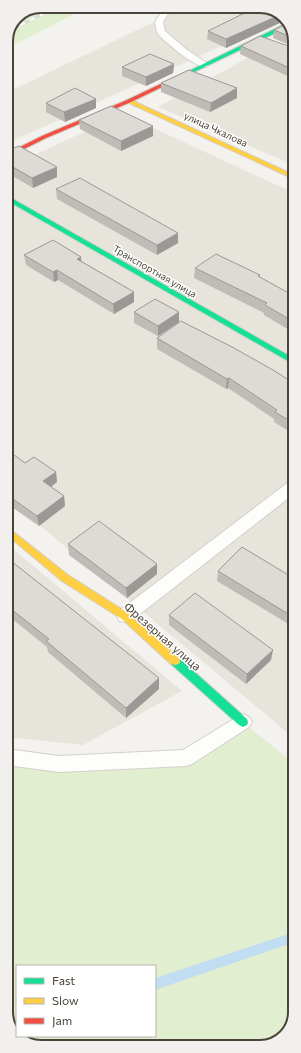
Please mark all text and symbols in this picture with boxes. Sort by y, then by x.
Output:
street label: улица Чкалова [182,109,250,149]
street label: Транспортная улица [111,242,199,300]
street label: Фрезерная улица [122,599,204,673]
legend [16,965,156,1037]
text: Fast [52,973,75,987]
text: Slow [52,993,79,1007]
text: Jam [52,1013,72,1028]

